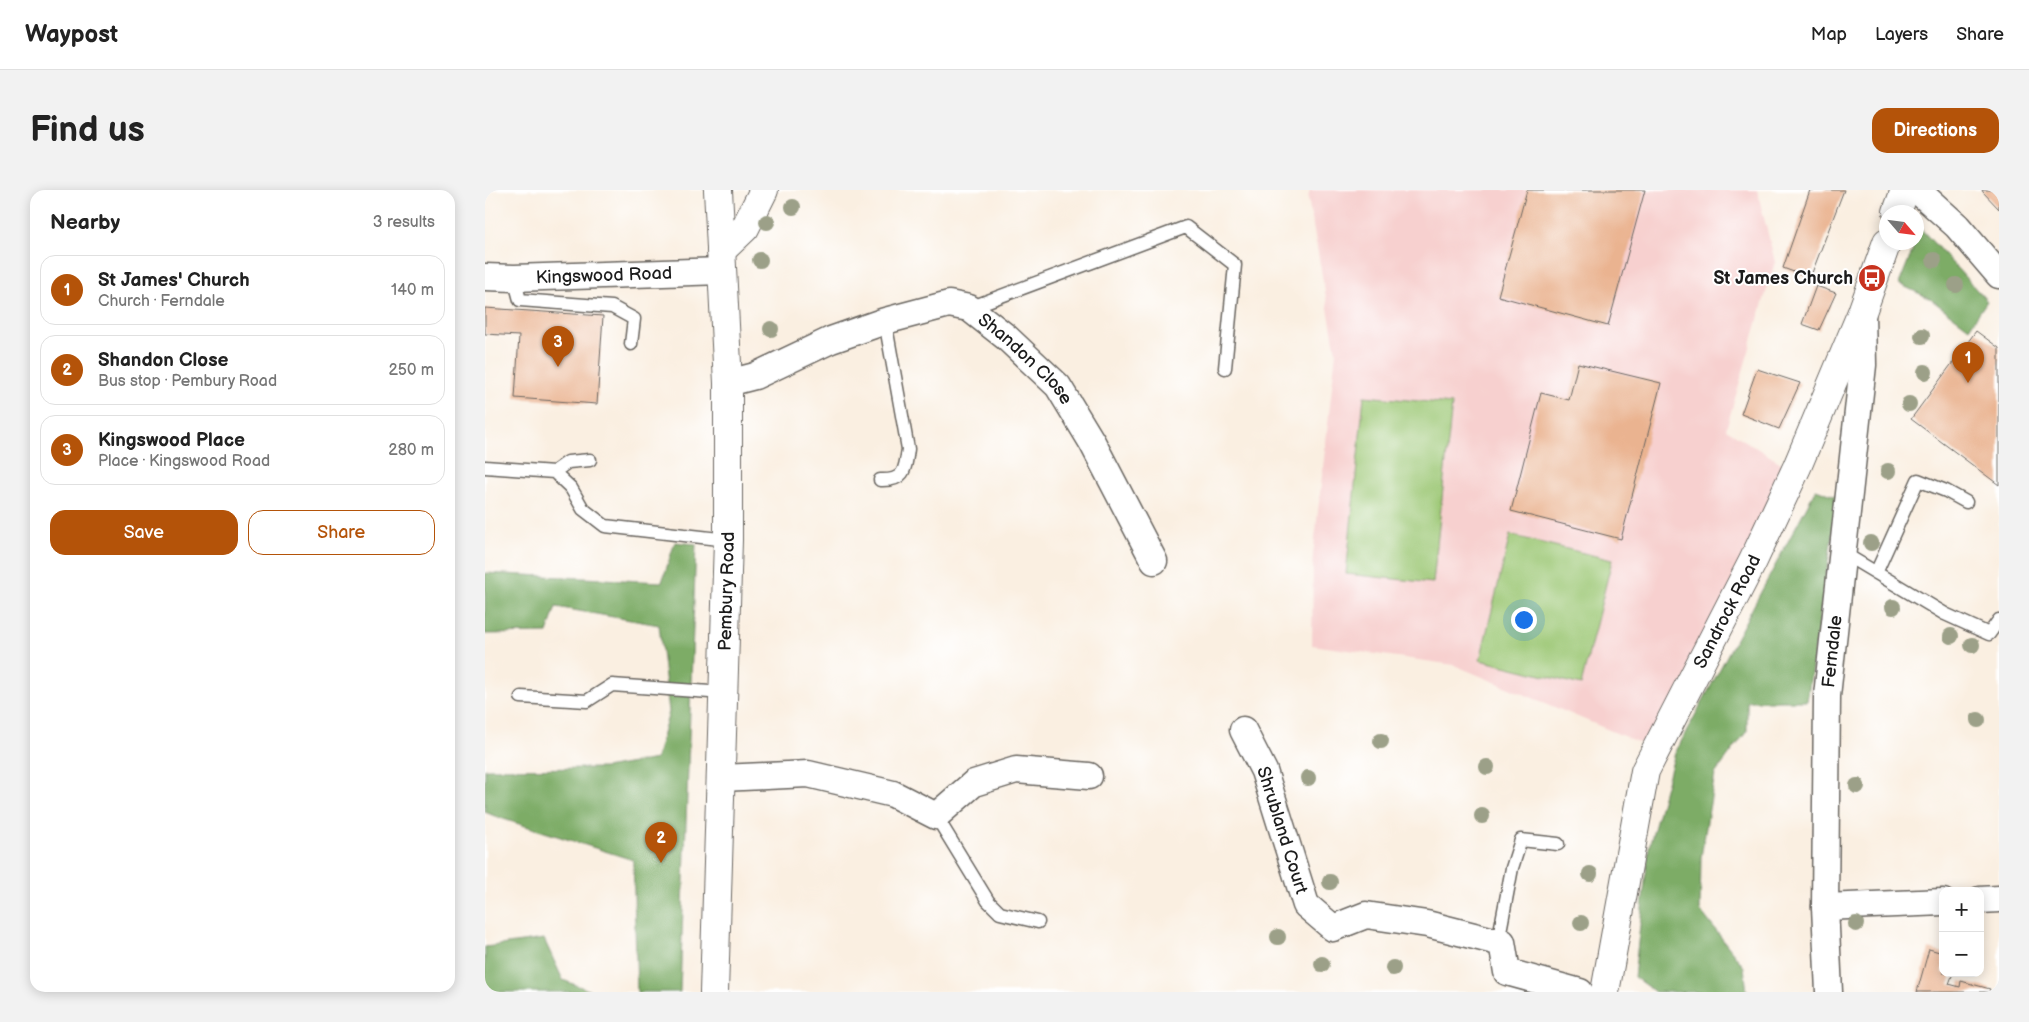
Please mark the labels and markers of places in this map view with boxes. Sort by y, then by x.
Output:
bus stop icon: St James Church [1857,263,1887,293]
place label: St James Church [1713,268,1853,289]
pin: 3 [542,326,574,367]
pin: 1 [1952,342,1984,383]
pin: 2 [645,822,677,863]

